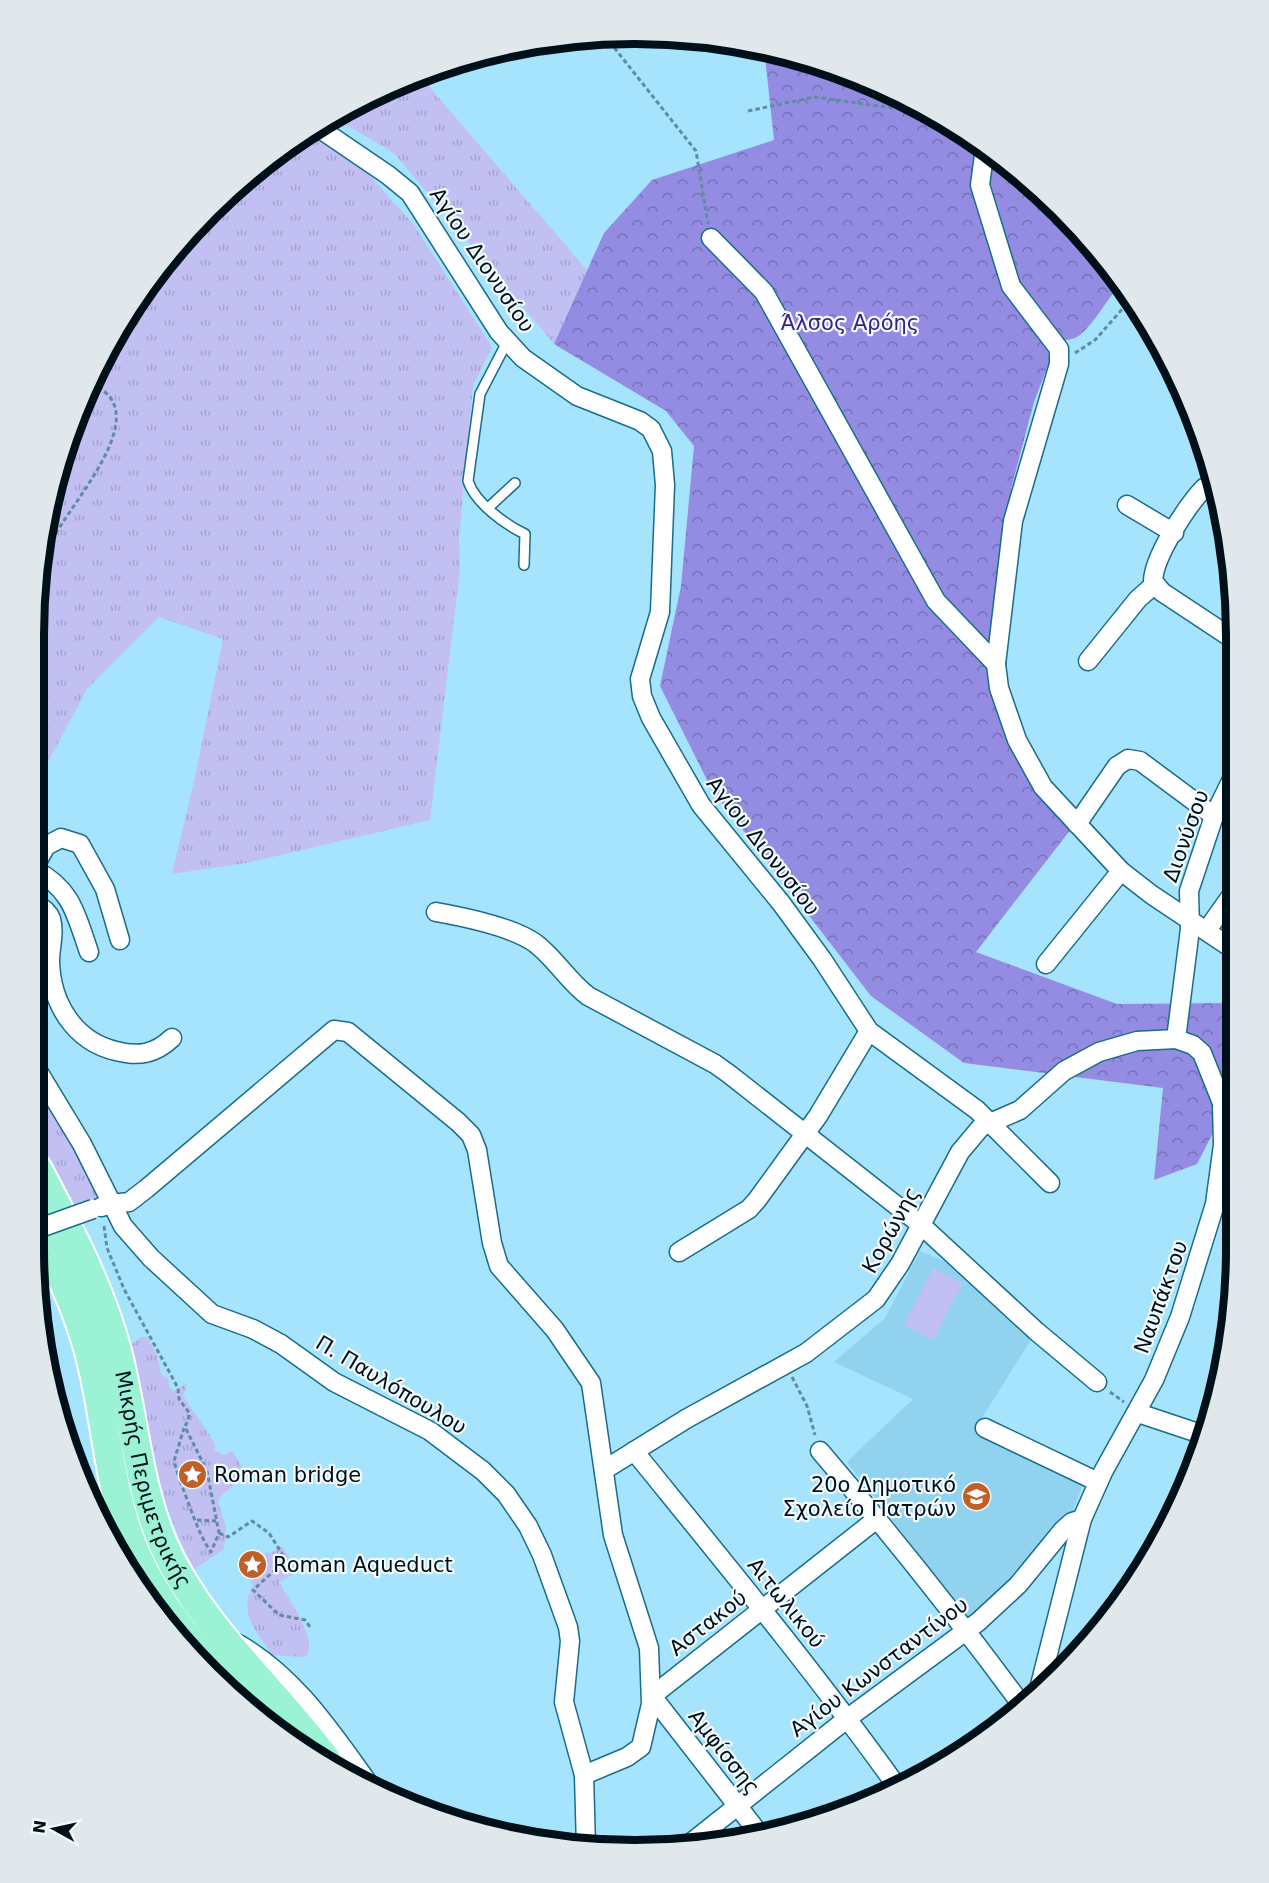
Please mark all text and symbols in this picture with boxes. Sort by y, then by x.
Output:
street label: Αγίου Διονυσίου [425,183,539,337]
park label: Άλσος Αρόης [781,311,919,335]
street label: Αγίου Διονυσίου [701,772,825,920]
street label: Διονύσου [1158,787,1214,885]
street label: Κορώνης [857,1183,925,1277]
street label: Ναυπάκτου [1130,1237,1192,1357]
street label: Π. Παυλόπουλου [311,1331,471,1439]
street label: Μικρής Περιμετρικής [110,1368,196,1593]
place icon: Roman bridge [177,1459,209,1491]
place label: Roman bridge [214,1463,361,1487]
place label: 20ο Δημοτικό Σχολείο Πατρών [782,1473,956,1521]
school or university icon: 20ο Δημοτικό Σχολείο Πατρών [961,1481,993,1513]
place icon: Roman Aqueduct [236,1549,268,1581]
place label: Roman Aqueduct [273,1553,453,1577]
street label: Αιτωλικού [742,1553,830,1653]
street label: Αστακού [665,1585,751,1661]
street label: Αγίου Κωνσταντίνου [785,1592,973,1742]
street label: Αμφίσσης [683,1705,765,1799]
north arrow [24,1799,84,1859]
text: N [29,1819,50,1835]

